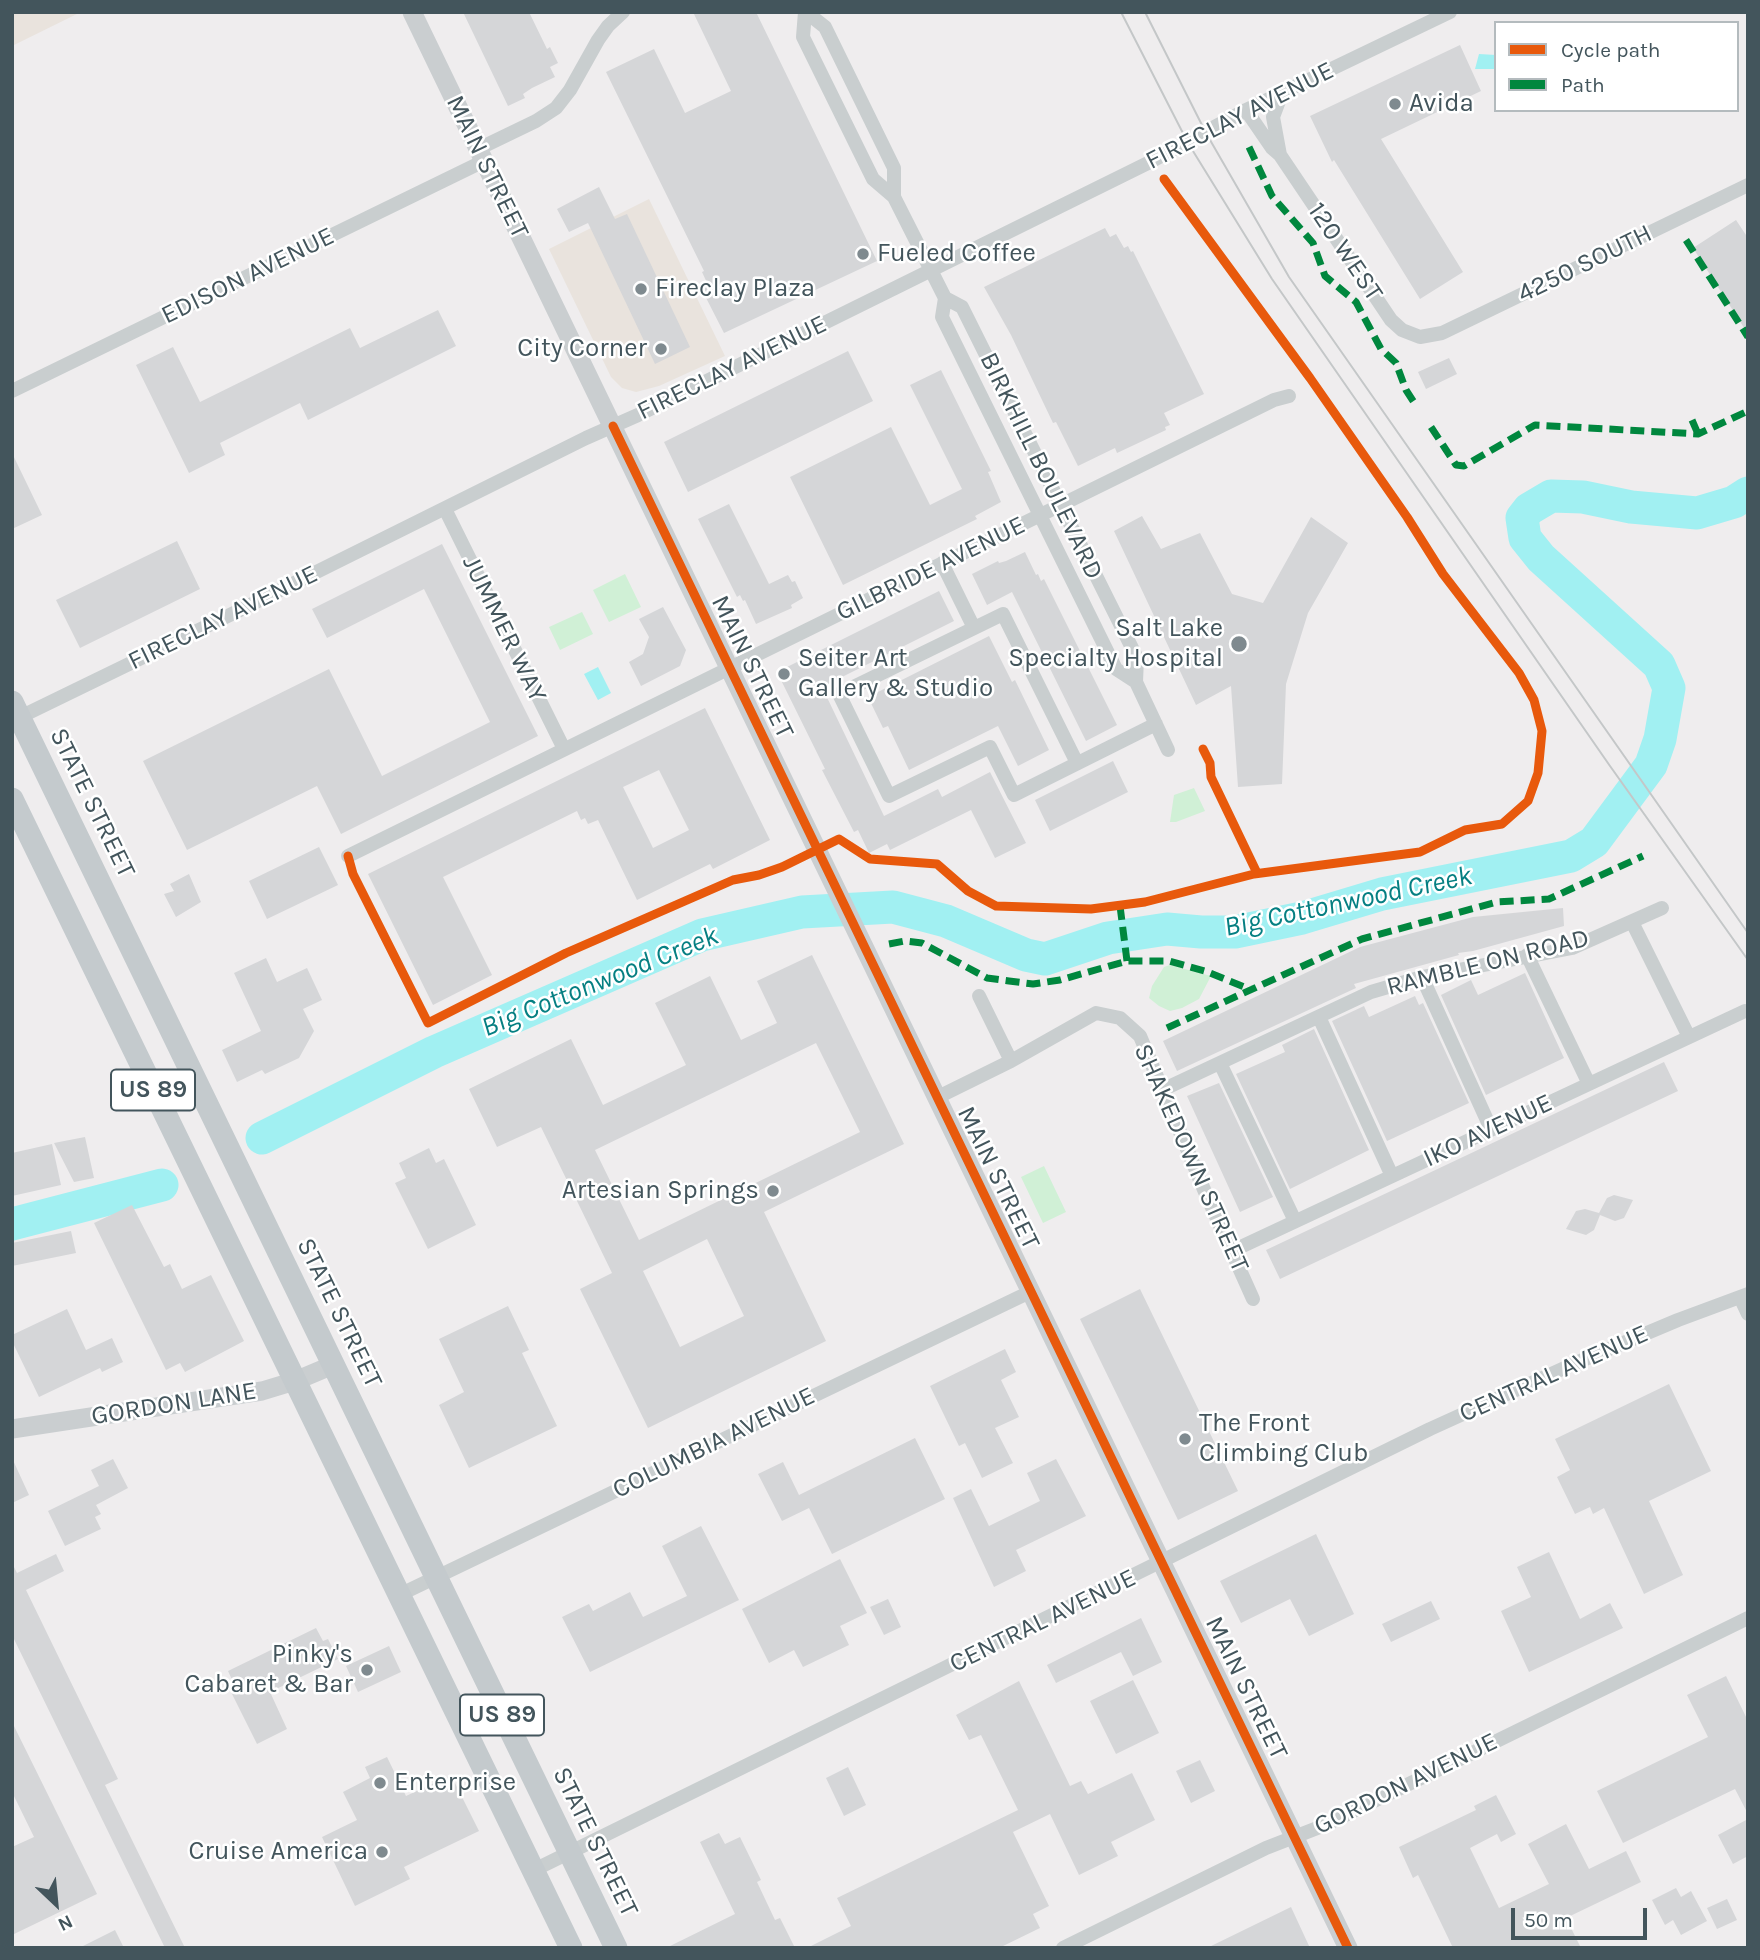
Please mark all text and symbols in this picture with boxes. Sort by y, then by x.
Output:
legend [1494,21,1739,112]
text: Cycle path [1561,38,1661,62]
street label: FIRECLAY AVENUE [1141,55,1339,177]
text: Path [1561,73,1605,97]
place label: Avida [1409,88,1474,120]
street label: MAIN STREET [439,90,535,244]
marker: Avida [1387,96,1403,112]
street label: 120 WEST [1301,197,1389,307]
street label: 4250 SOUTH [1513,218,1657,310]
street label: EDISON AVENUE [157,221,339,331]
place label: Fueled Coffee [877,238,1036,270]
marker: Fueled Coffee [855,246,871,262]
place label: Fireclay Plaza [655,273,815,305]
marker: Fireclay Plaza [633,281,649,297]
street label: FIRECLAY AVENUE [632,309,832,427]
place label: City Corner [517,333,647,365]
marker: City Corner [653,341,669,357]
street label: BIRKHILL BOULEVARD [972,347,1110,585]
street label: GILBRIDE AVENUE [831,510,1031,628]
street label: JUMMER WAY [455,551,553,707]
street label: FIRECLAY AVENUE [123,559,323,677]
street label: MAIN STREET [704,590,800,744]
place label: Salt Lake Specialty Hospital [1008,613,1223,674]
marker: Salt Lake Specialty Hospital [1229,634,1249,654]
place label: Seiter Art Gallery & Studio [798,643,993,704]
marker: Seiter Art Gallery & Studio [776,666,792,682]
street label: STATE STREET [42,723,142,883]
water label: Big Cottonwood Creek [1221,859,1475,945]
water label: Big Cottonwood Creek [477,919,723,1045]
street label: RAMBLE ON ROAD [1384,923,1592,1003]
street label: SHAKEDOWN STREET [1127,1039,1255,1277]
road number: US 89 [111,1070,195,1110]
street label: IKO AVENUE [1418,1088,1558,1174]
street label: MAIN STREET [950,1101,1046,1255]
place label: Artesian Springs [562,1175,759,1207]
marker: Artesian Springs [765,1183,781,1199]
street label: STATE STREET [289,1233,389,1393]
street label: CENTRAL AVENUE [1455,1318,1653,1430]
street label: GORDON LANE [89,1376,259,1432]
street label: COLUMBIA AVENUE [608,1380,820,1506]
place label: The Front Climbing Club [1199,1408,1368,1470]
marker: The Front Climbing Club [1177,1431,1193,1447]
street label: CENTRAL AVENUE [945,1562,1141,1680]
street label: MAIN STREET [1198,1611,1294,1765]
place label: Pinky's Cabaret & Bar [185,1639,353,1700]
marker: Pinky's Cabaret & Bar [359,1662,375,1678]
road number: US 89 [460,1694,544,1736]
street label: GORDON AVENUE [1309,1726,1503,1842]
street label: STATE STREET [545,1762,645,1922]
place label: Enterprise [394,1767,516,1799]
marker: Enterprise [372,1775,388,1791]
place label: Cruise America [188,1836,368,1868]
marker: Cruise America [374,1844,390,1860]
north arrow [21,1869,91,1939]
scale bar [1515,1894,1652,1938]
text: 50 m [1524,1908,1573,1932]
text: N [54,1910,76,1936]

